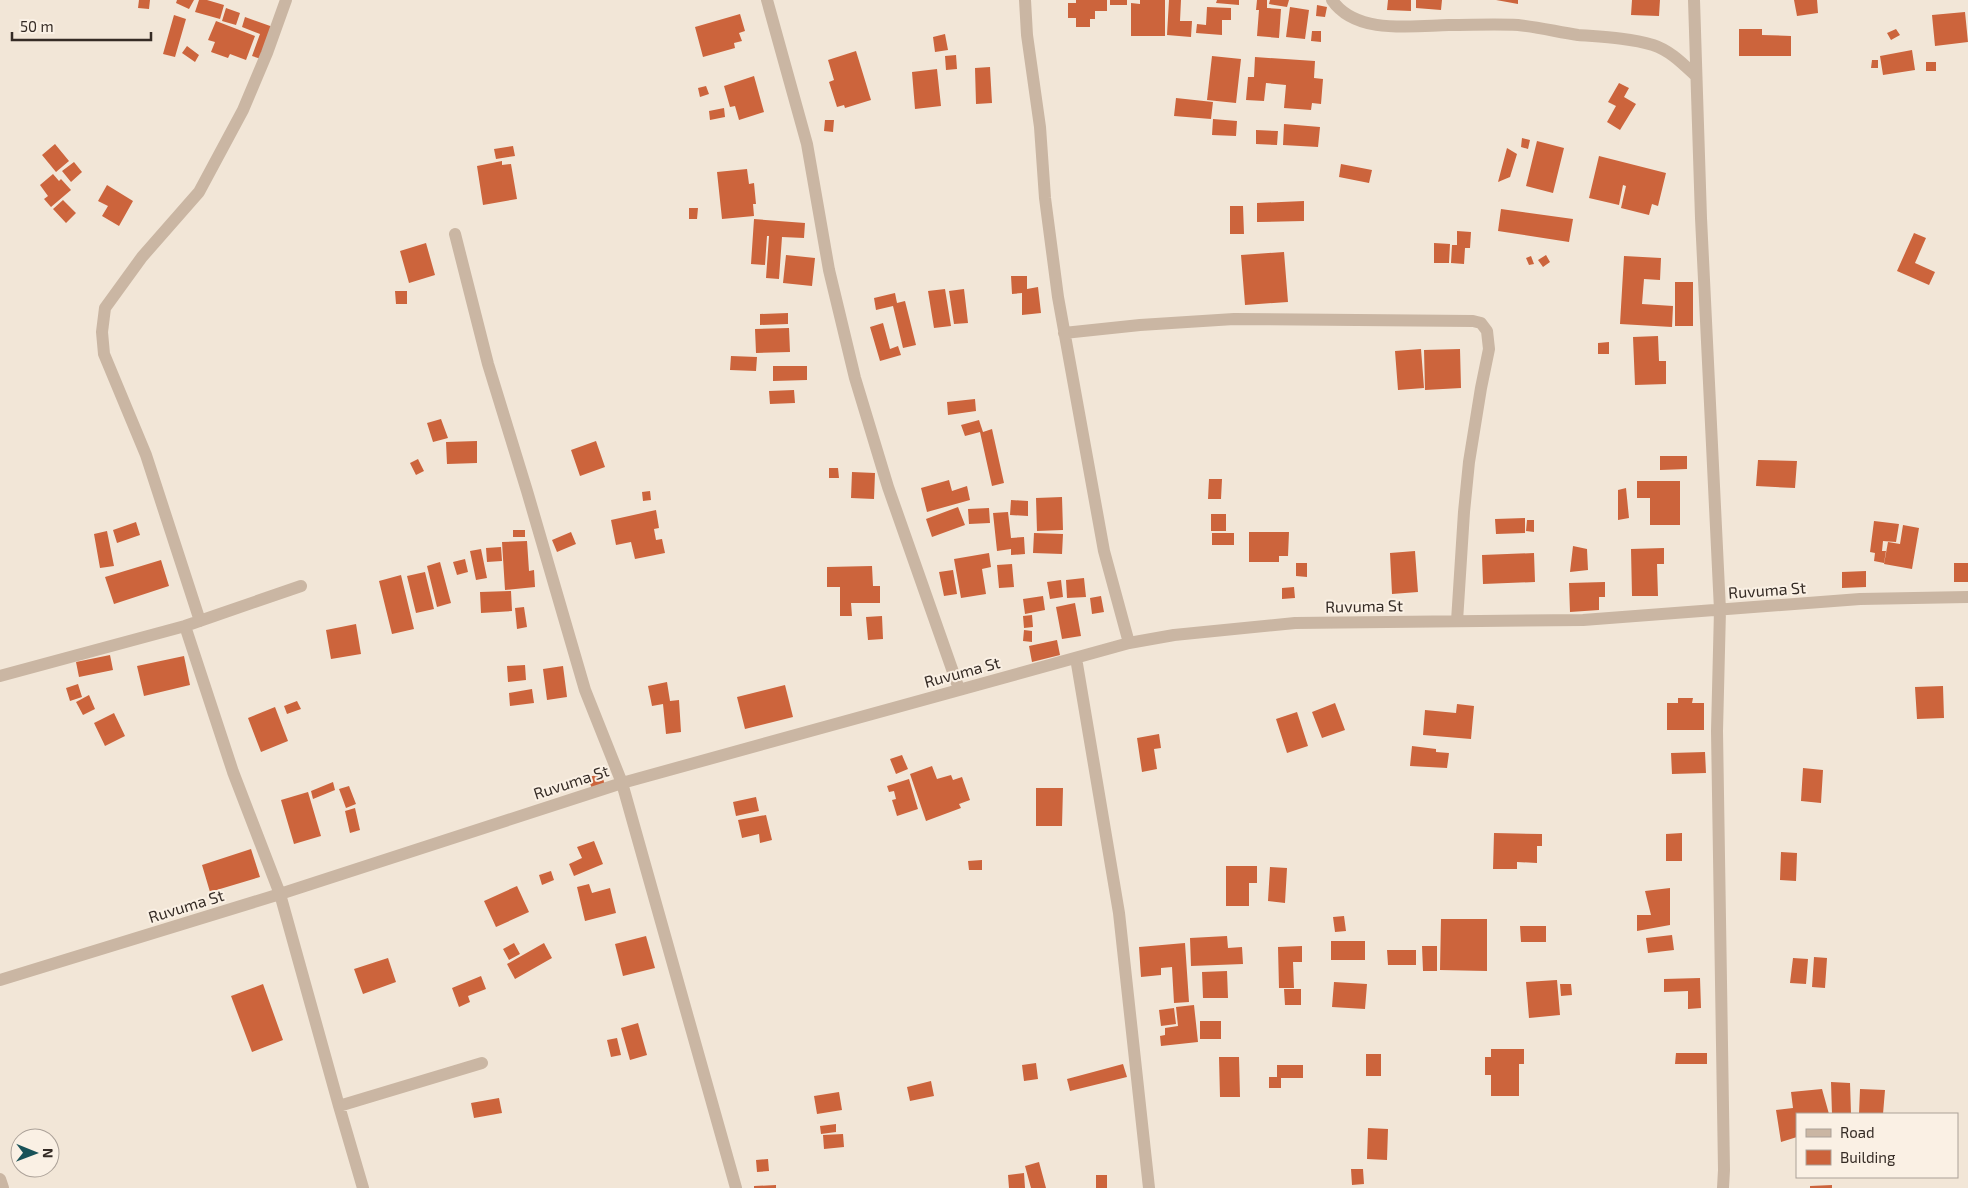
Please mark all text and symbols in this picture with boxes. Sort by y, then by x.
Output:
scale bar [12,10,151,42]
text: 50 m [20,17,54,35]
street label: Ruvuma St [1727,577,1807,602]
street label: Ruvuma St [1325,595,1403,616]
street label: Ruvuma St [922,652,1002,691]
street label: Ruvuma St [531,760,611,803]
street label: Ruvuma St [146,885,226,926]
legend [1796,1113,1958,1178]
text: Road [1840,1123,1875,1141]
north arrow [10,1128,60,1178]
text: N [40,1148,57,1158]
text: Building [1840,1148,1896,1166]

